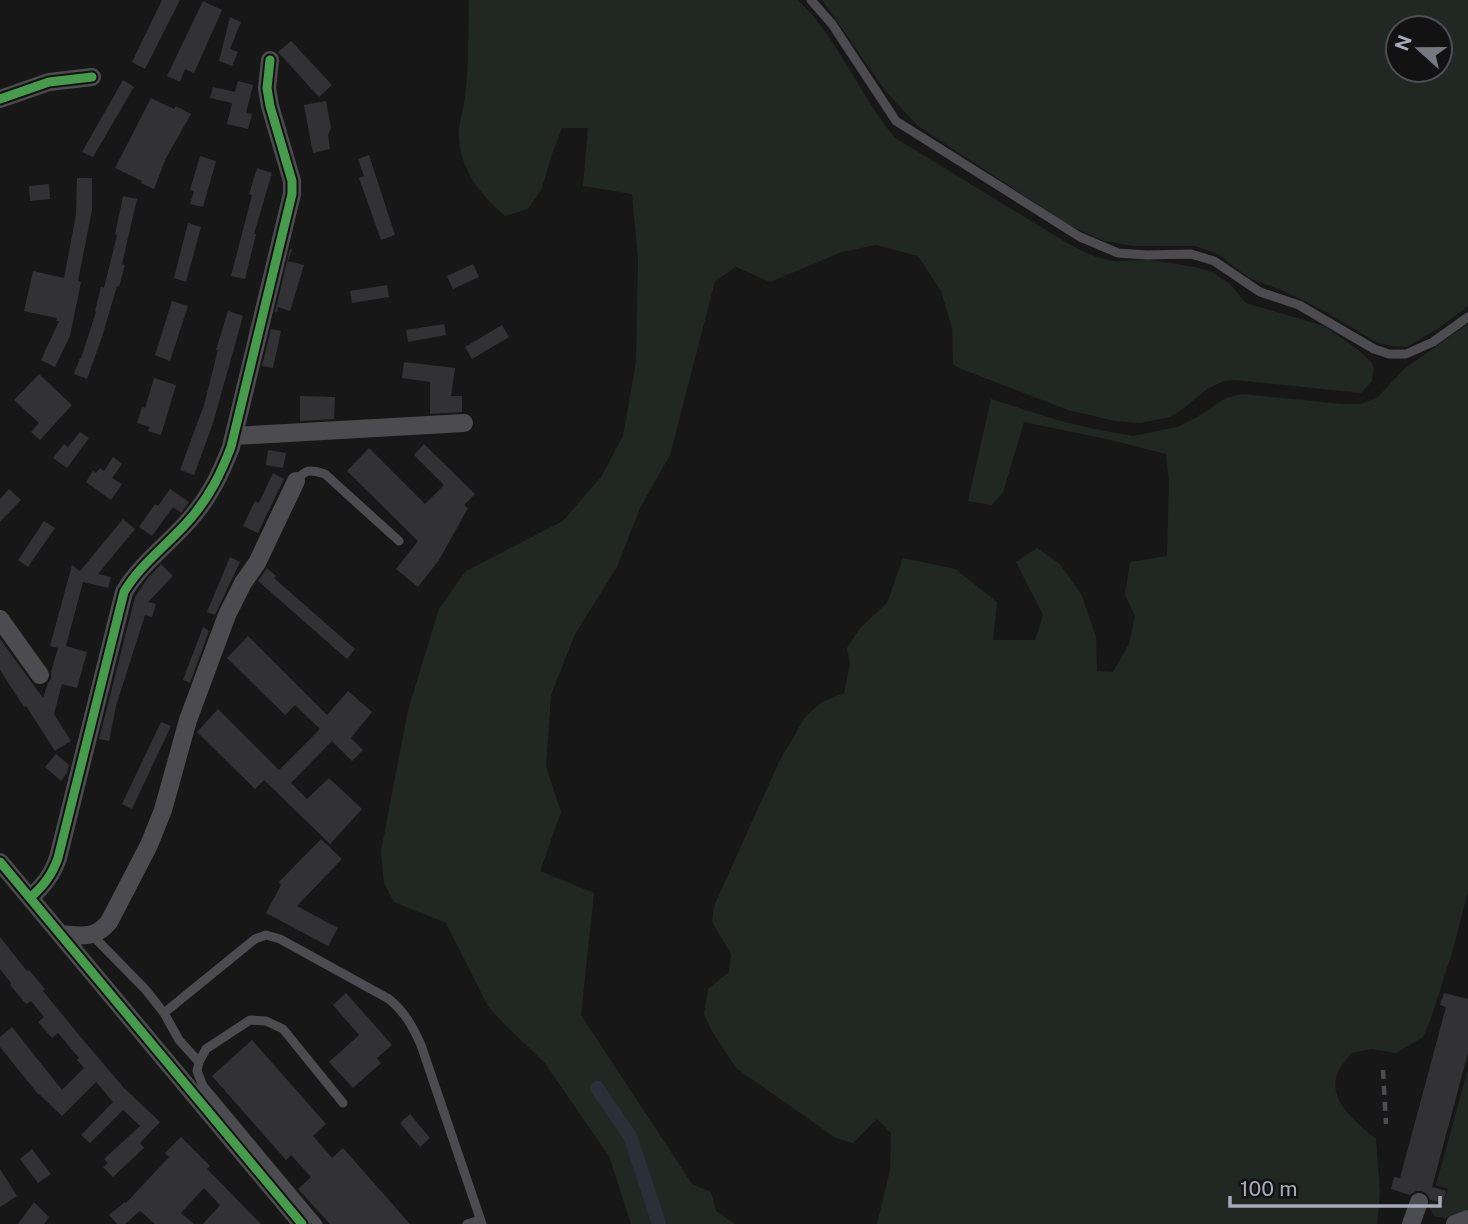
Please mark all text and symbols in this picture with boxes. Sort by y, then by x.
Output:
north arrow [1384,14,1454,84]
text: N [1390,32,1416,54]
scale bar [1230,1164,1440,1208]
text: 100 m [1240,1176,1297,1201]

